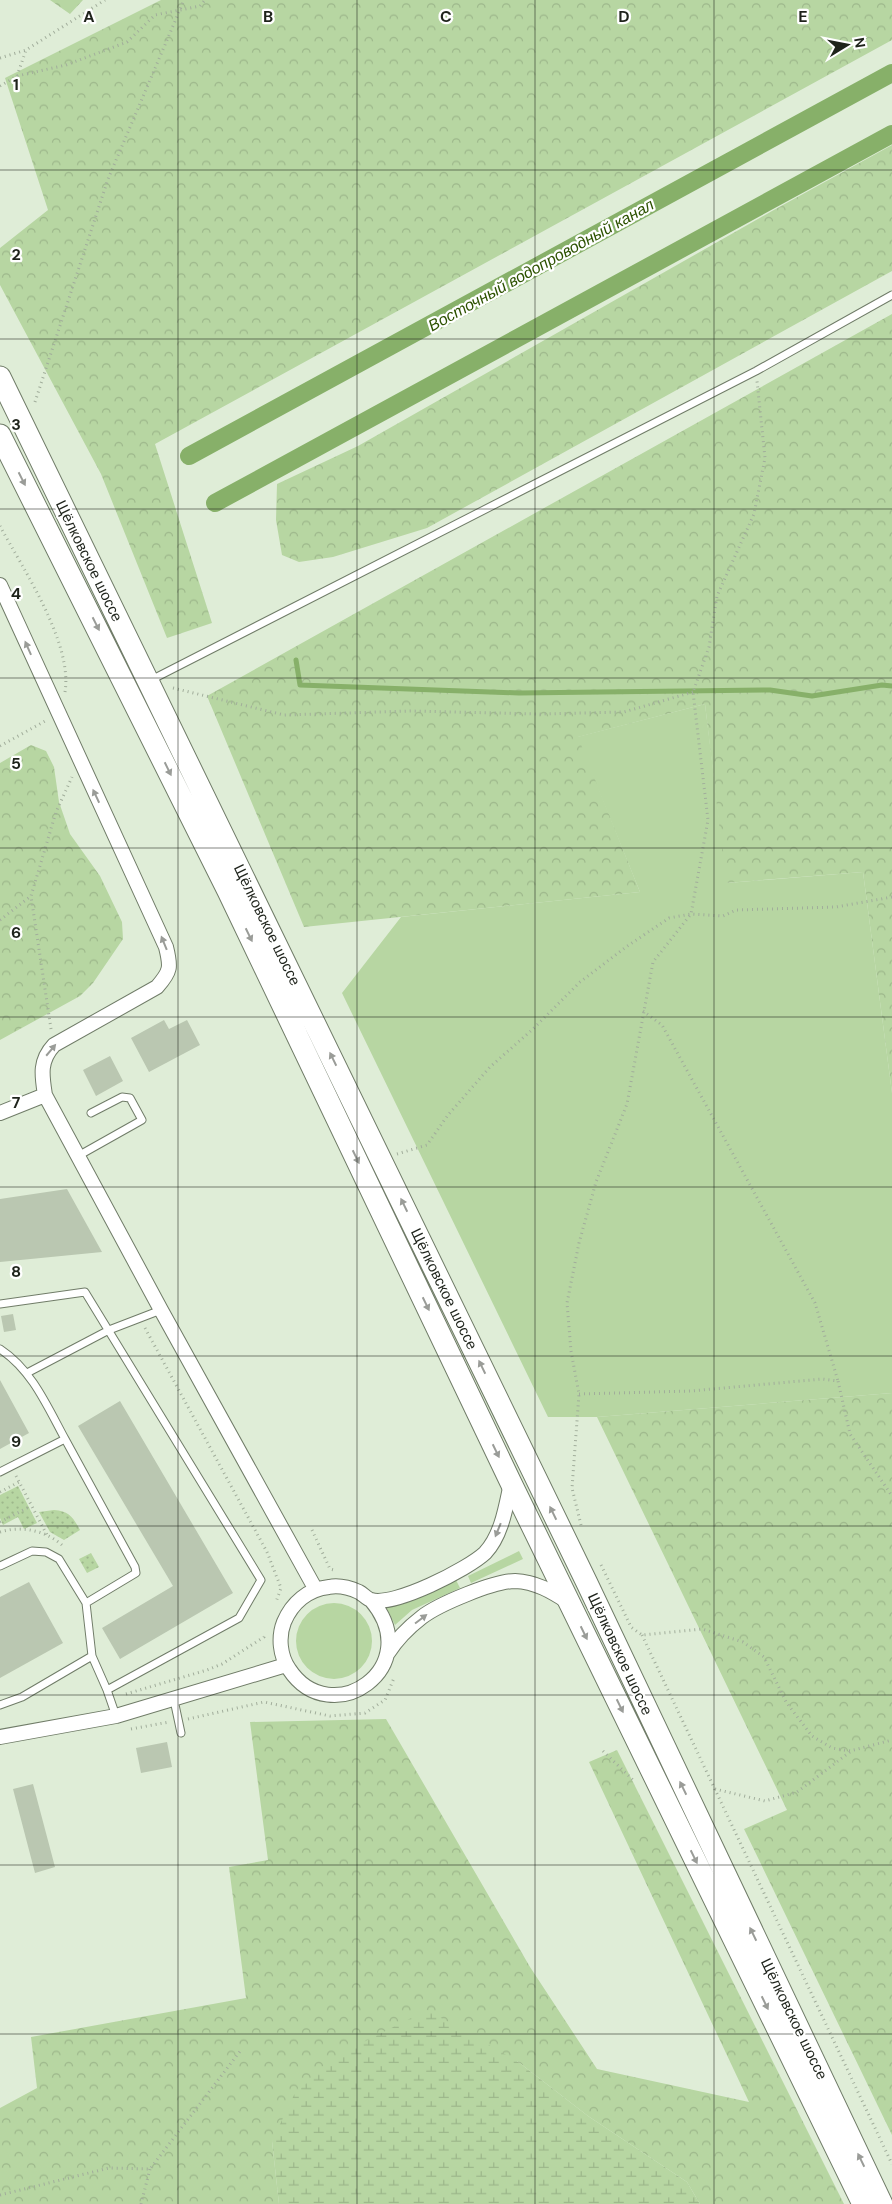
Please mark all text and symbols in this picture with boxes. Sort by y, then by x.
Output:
text: A [83,6,95,27]
text: B [263,6,273,27]
text: C [440,6,452,27]
text: D [618,6,630,27]
text: E [798,6,808,27]
north arrow [822,20,872,70]
text: N [850,36,870,49]
text: 1 [13,74,19,95]
water label: Восточный водопроводный канал [424,194,658,336]
text: 2 [11,244,21,265]
text: 3 [11,414,21,435]
one-way arrow [18,472,26,486]
street label: Щёлковское шоссе [51,497,127,625]
text: 4 [11,583,21,604]
one-way arrow [92,616,100,631]
one-way arrow [24,641,32,655]
text: 5 [11,753,21,774]
one-way arrow [165,762,173,776]
one-way arrow [92,789,100,803]
street label: Щёлковское шоссе [229,861,305,989]
text: 6 [11,922,21,943]
one-way arrow [245,927,253,942]
one-way arrow [159,936,167,950]
one-way arrow [46,1043,57,1056]
one-way arrow [329,1052,337,1066]
text: 7 [12,1092,21,1113]
one-way arrow [351,1150,360,1165]
one-way arrow [400,1198,408,1212]
street label: Щёлковское шоссе [406,1225,482,1353]
text: 8 [11,1261,21,1282]
one-way arrow [422,1297,430,1311]
one-way arrow [478,1360,486,1374]
text: 9 [11,1431,21,1452]
one-way arrow [492,1444,500,1458]
one-way arrow [549,1506,557,1520]
one-way arrow [494,1522,501,1537]
street label: Щёлковское шоссе [583,1590,657,1718]
one-way arrow [414,1613,427,1624]
one-way arrow [581,1626,589,1640]
one-way arrow [616,1699,624,1713]
one-way arrow [679,1781,687,1795]
one-way arrow [690,1850,698,1864]
one-way arrow [749,1927,757,1941]
street label: Щёлковское шоссе [756,1955,832,2083]
one-way arrow [761,1996,769,2011]
one-way arrow [857,2153,865,2167]

